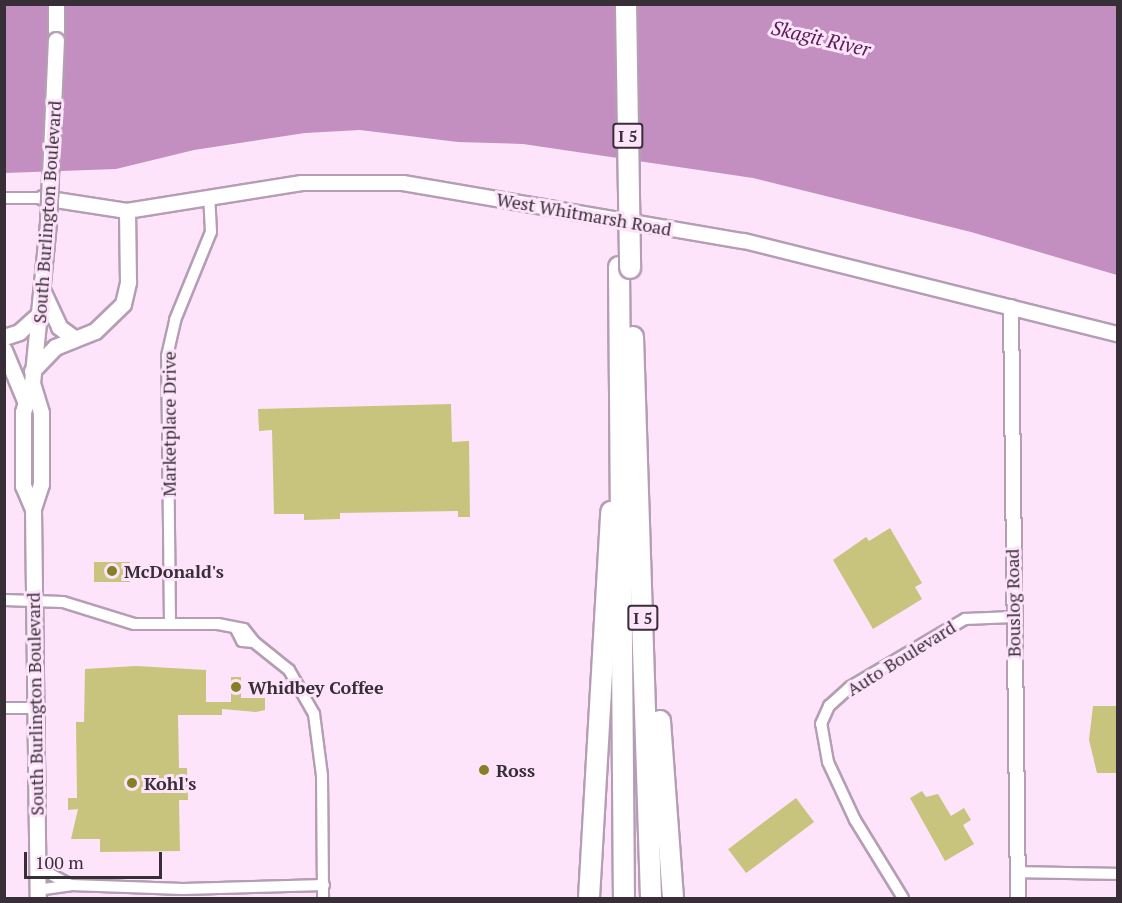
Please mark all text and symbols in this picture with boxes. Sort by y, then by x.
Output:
water label: Skagit River [769,15,873,61]
street label: South Burlington Boulevard [28,100,66,324]
road number: I 5 [612,123,644,149]
street label: West Whitmarsh Road [495,188,673,240]
street label: Marketplace Drive [158,351,180,497]
street label: Bouslog Road [1001,549,1025,657]
place label: McDonald's [124,560,224,582]
marker: McDonald's [105,564,119,578]
street label: South Burlington Boulevard [22,592,48,816]
road number: I 5 [626,605,660,631]
street label: Auto Boulevard [843,616,959,700]
place label: Whidbey Coffee [248,676,384,698]
marker: Whidbey Coffee [229,680,243,694]
place label: Ross [496,759,535,781]
marker: Ross [477,763,491,777]
place label: Kohl's [144,772,196,794]
marker: Kohl's [125,776,139,790]
scale bar [27,840,165,878]
text: 100 m [35,850,84,874]

